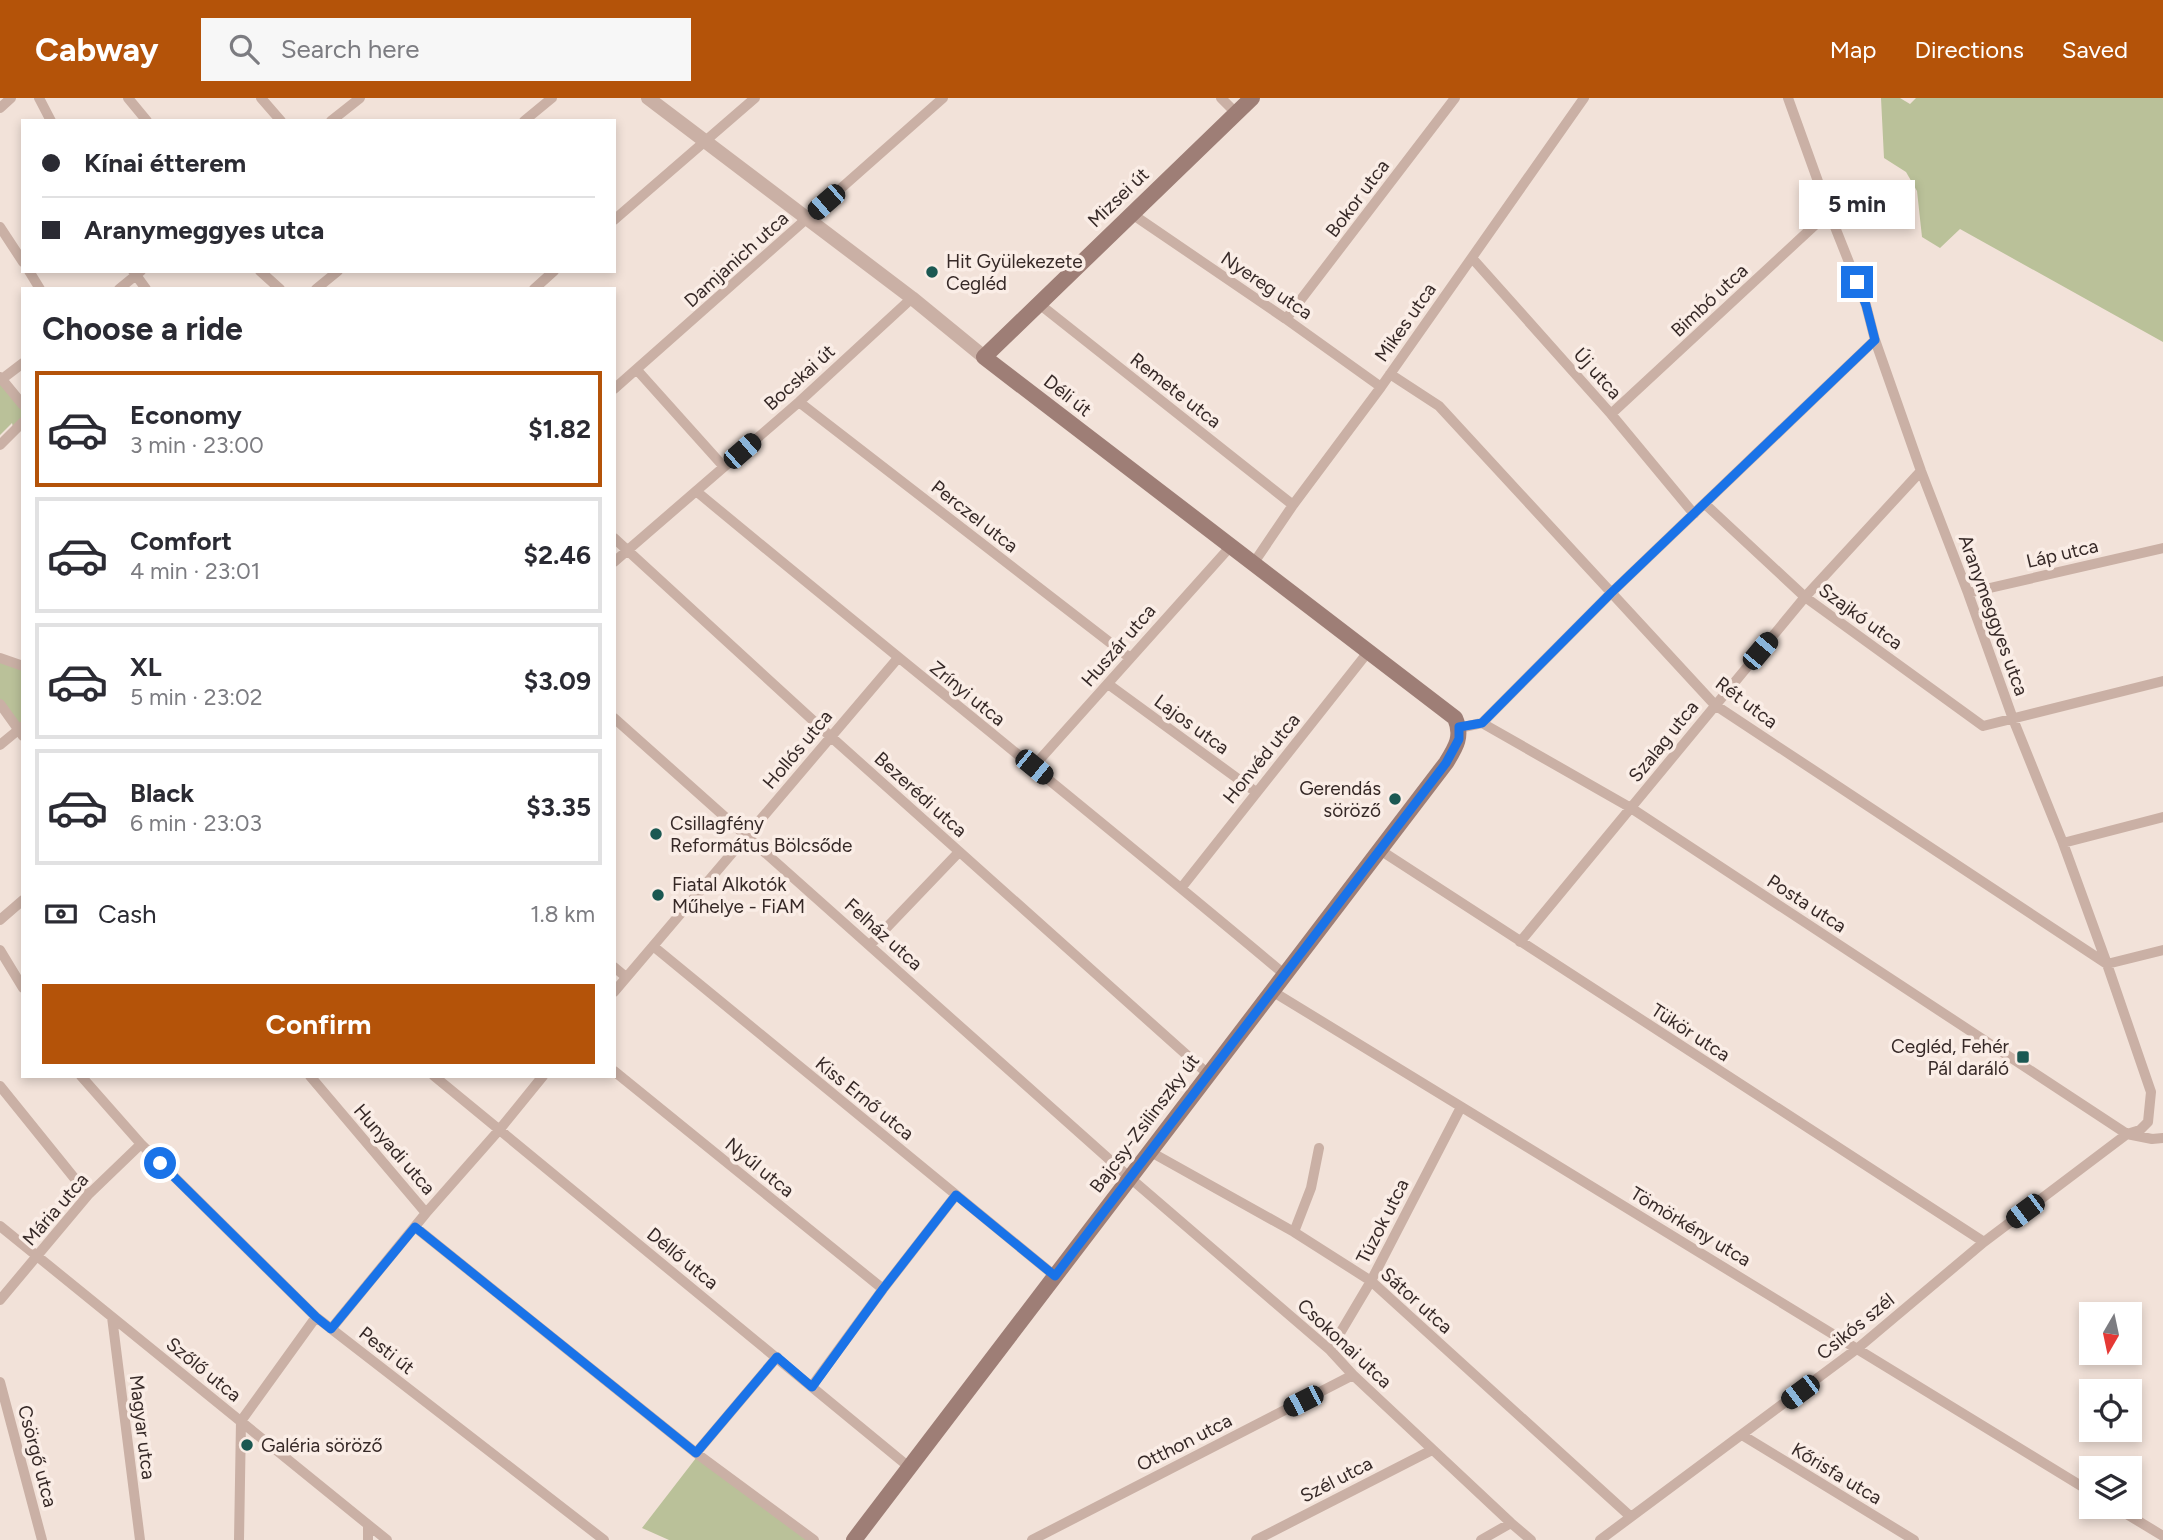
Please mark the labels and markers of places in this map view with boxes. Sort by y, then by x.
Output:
place label: Hit Gyülekezete Cegléd [946,250,1083,295]
marker: Hit Gyülekezete Cegléd [924,264,940,280]
place label: Gerendás söröző [1299,777,1381,822]
marker: Gerendás söröző [1387,791,1403,807]
place label: Csillagfény Református Bölcsőde [670,812,852,857]
marker: Csillagfény Református Bölcsőde [648,826,664,842]
place label: Fiatal Alkotók Műhelye - FiAM [672,873,805,918]
marker: Fiatal Alkotók Műhelye - FiAM [650,887,666,903]
place label: Cegléd, Fehér Pál daráló [1891,1035,2010,1080]
marker: Cegléd, Fehér Pál daráló [2015,1049,2031,1065]
place label: Galéria söröző [261,1434,383,1457]
marker: Galéria söröző [239,1437,255,1453]

